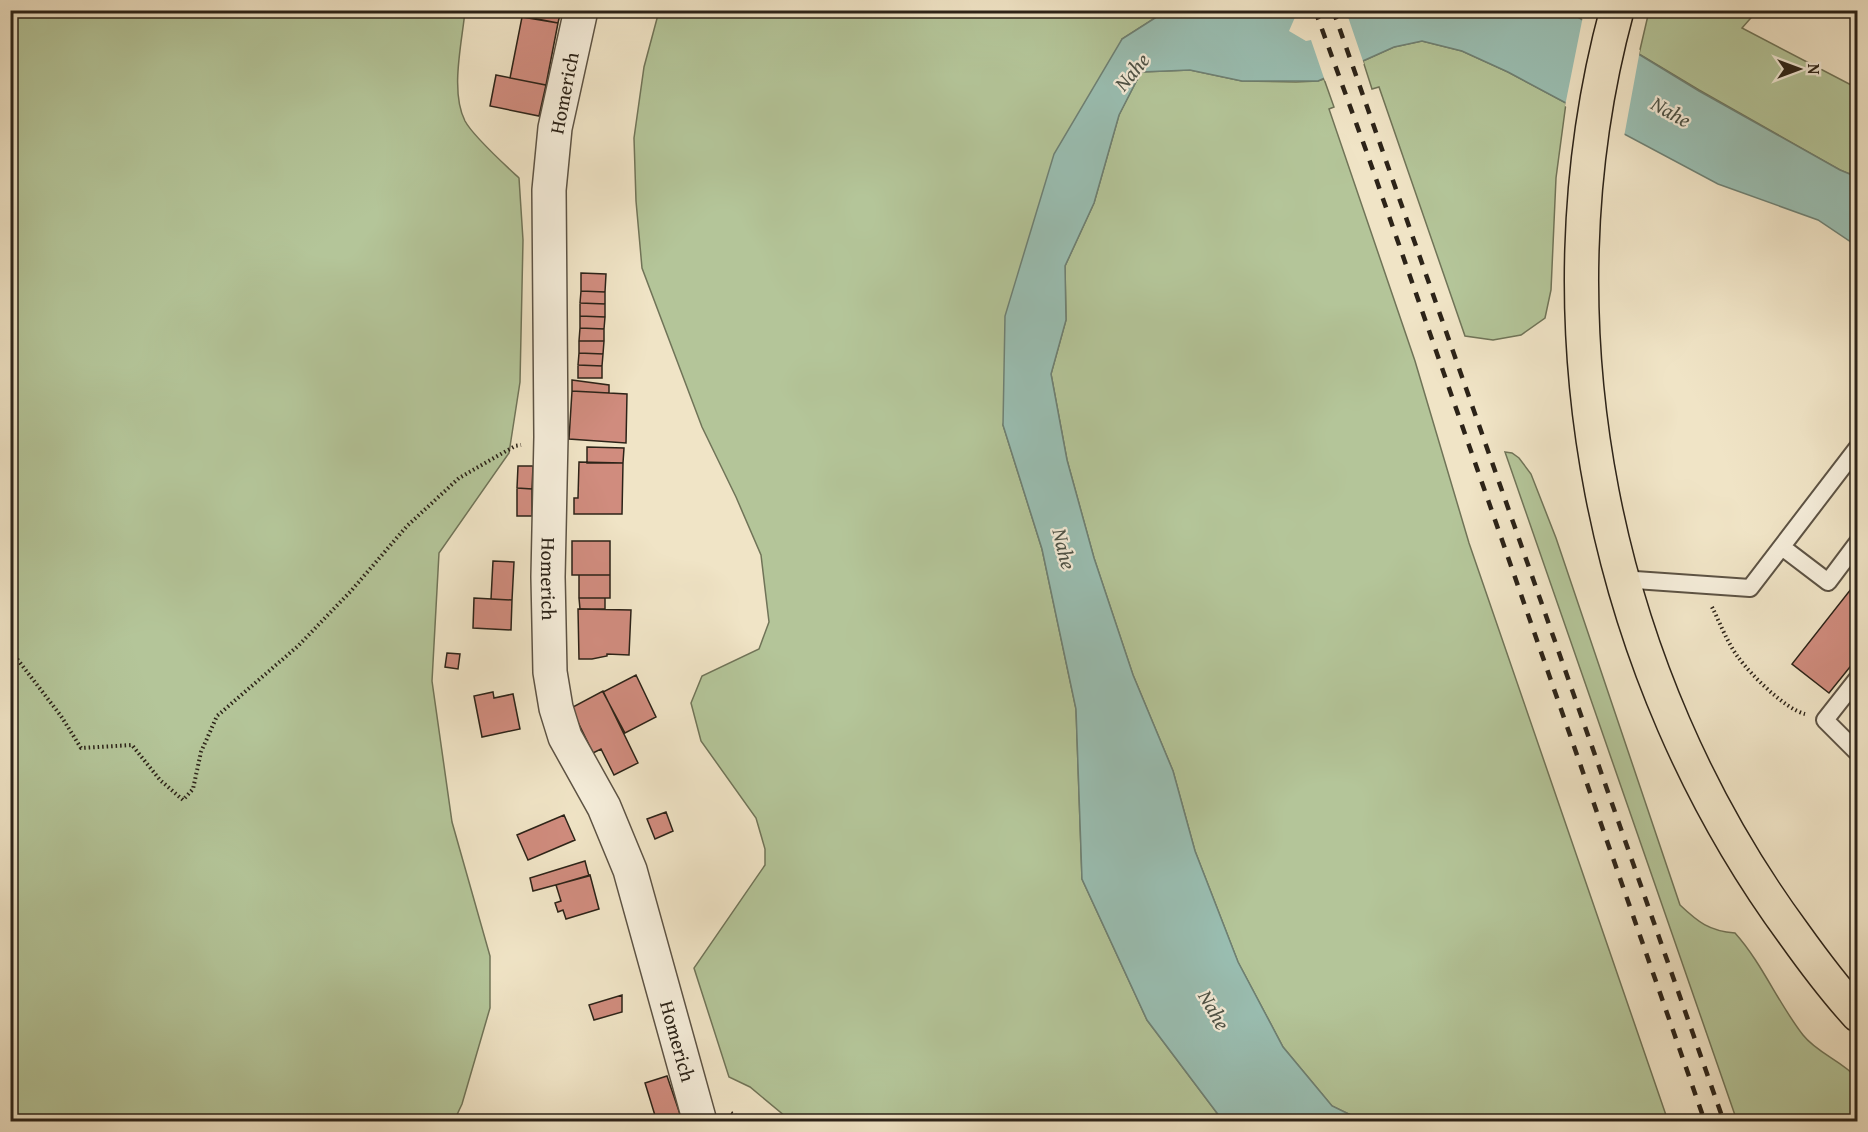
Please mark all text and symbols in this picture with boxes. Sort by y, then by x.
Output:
north arrow [1769,39,1829,99]
water label: Nahe [1106,46,1157,98]
street label: Homerich [541,49,586,136]
text: N [1802,64,1826,75]
water label: Nahe [1645,87,1697,135]
water label: Nahe [1044,524,1085,573]
street label: Homerich [534,537,564,621]
water label: Nahe [1190,983,1238,1035]
street label: Homerich [653,997,703,1085]

